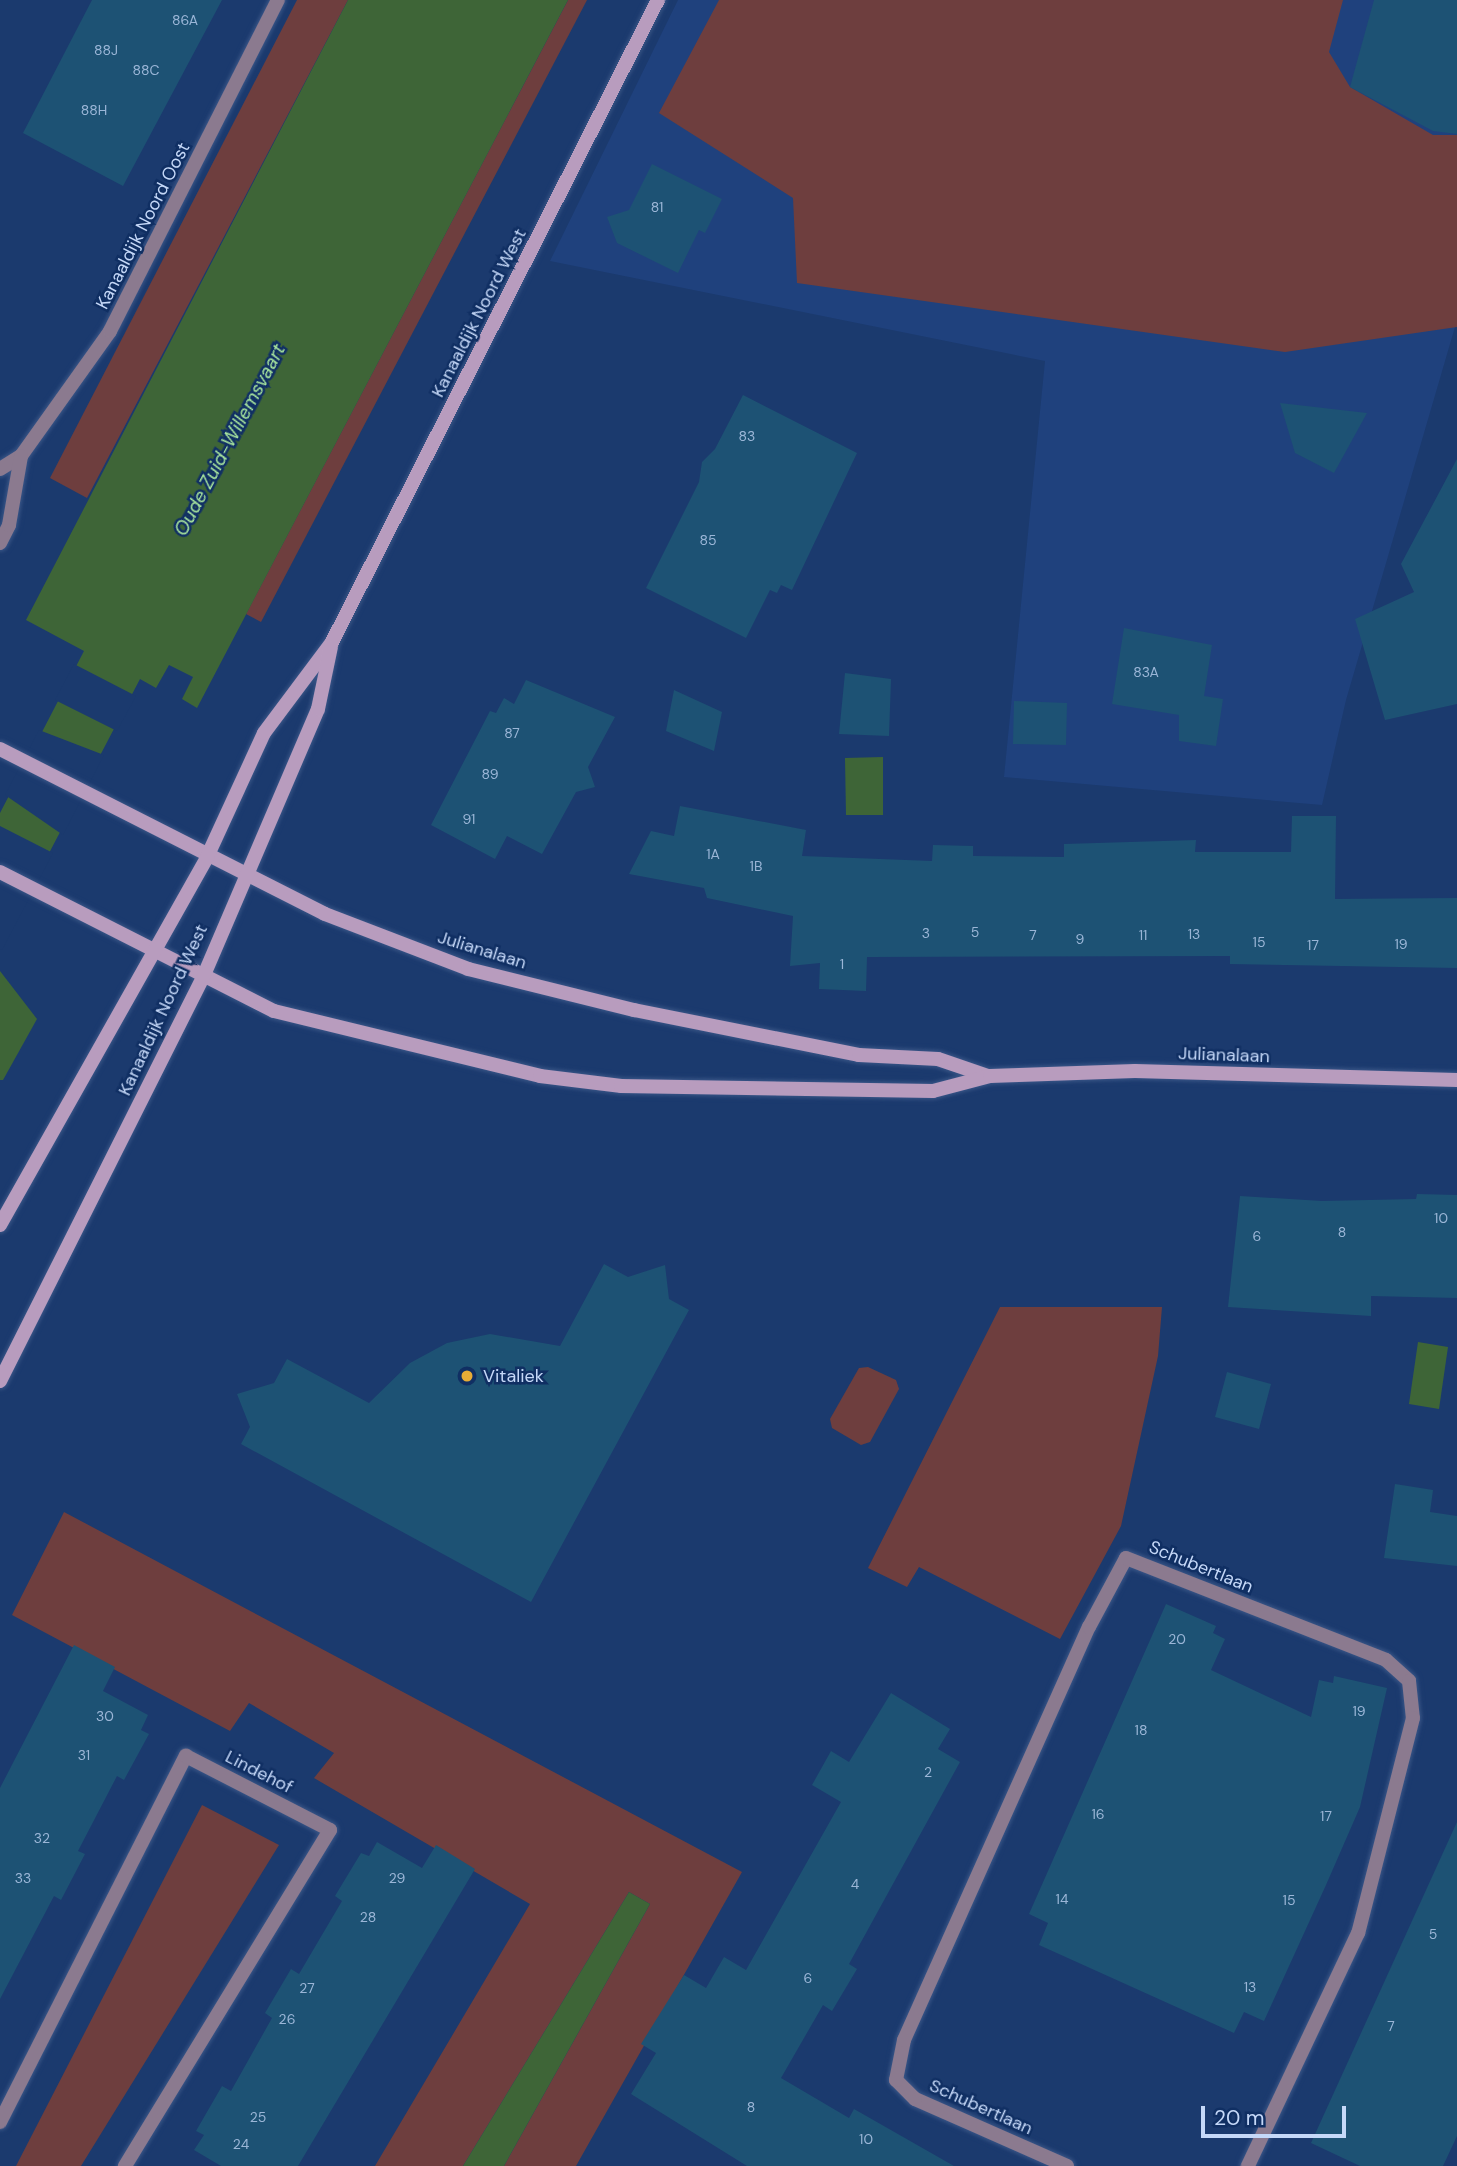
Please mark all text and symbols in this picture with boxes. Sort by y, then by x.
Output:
house number: 86A [172,12,198,28]
house number: 88J [94,42,118,58]
house number: 88C [132,62,160,78]
house number: 88H [81,102,107,118]
street label: Kanaaldijk Noord Oost [92,139,194,313]
house number: 81 [651,199,663,215]
street label: Kanaaldijk Noord West [427,225,531,401]
water label: Oude Zuid-Willemsvaart [170,340,290,540]
house number: 83 [739,428,755,444]
house number: 85 [699,532,717,548]
house number: 83A [1133,664,1159,680]
house number: 87 [504,725,520,741]
house number: 89 [482,766,498,782]
house number: 91 [463,811,475,827]
house number: 1A [706,846,720,862]
house number: 1B [750,858,762,874]
street label: Kanaaldijk Noord West [114,921,212,1099]
house number: 5 [971,924,979,940]
house number: 3 [922,925,930,941]
street label: Julianalaan [435,926,529,974]
house number: 13 [1188,926,1200,942]
house number: 7 [1029,927,1037,943]
house number: 11 [1139,927,1147,943]
house number: 9 [1076,931,1084,947]
house number: 15 [1253,934,1265,950]
house number: 19 [1394,936,1408,952]
house number: 17 [1307,937,1319,953]
house number: 1 [840,956,844,972]
street label: Julianalaan [1178,1043,1270,1067]
house number: 10 [1434,1210,1448,1226]
house number: 8 [1338,1224,1346,1240]
house number: 6 [1253,1228,1261,1244]
place label: Vitaliek [483,1365,544,1387]
marker: Vitaliek [457,1366,477,1386]
street label: Schubertlaan [1146,1536,1256,1598]
house number: 20 [1168,1631,1186,1647]
house number: 19 [1352,1703,1366,1719]
house number: 30 [96,1708,114,1724]
house number: 18 [1135,1722,1147,1738]
street label: Lindehof [222,1746,296,1798]
house number: 31 [78,1747,90,1763]
house number: 2 [924,1764,932,1780]
house number: 16 [1091,1806,1105,1822]
house number: 17 [1320,1808,1332,1824]
house number: 32 [34,1830,50,1846]
house number: 33 [15,1870,31,1886]
house number: 29 [389,1870,405,1886]
house number: 4 [851,1876,859,1892]
house number: 14 [1056,1891,1068,1907]
house number: 15 [1283,1892,1295,1908]
house number: 28 [360,1909,376,1925]
house number: 5 [1429,1926,1437,1942]
house number: 6 [804,1970,812,1986]
house number: 13 [1244,1979,1256,1995]
house number: 27 [299,1980,315,1996]
house number: 26 [279,2011,295,2027]
house number: 7 [1387,2018,1395,2034]
street label: Schubertlaan [926,2075,1036,2139]
scale bar [1205,2092,1350,2136]
house number: 8 [747,2099,755,2115]
text: 20 m [1214,2104,1265,2132]
house number: 25 [250,2109,266,2125]
house number: 10 [859,2131,873,2147]
house number: 24 [233,2136,249,2152]

